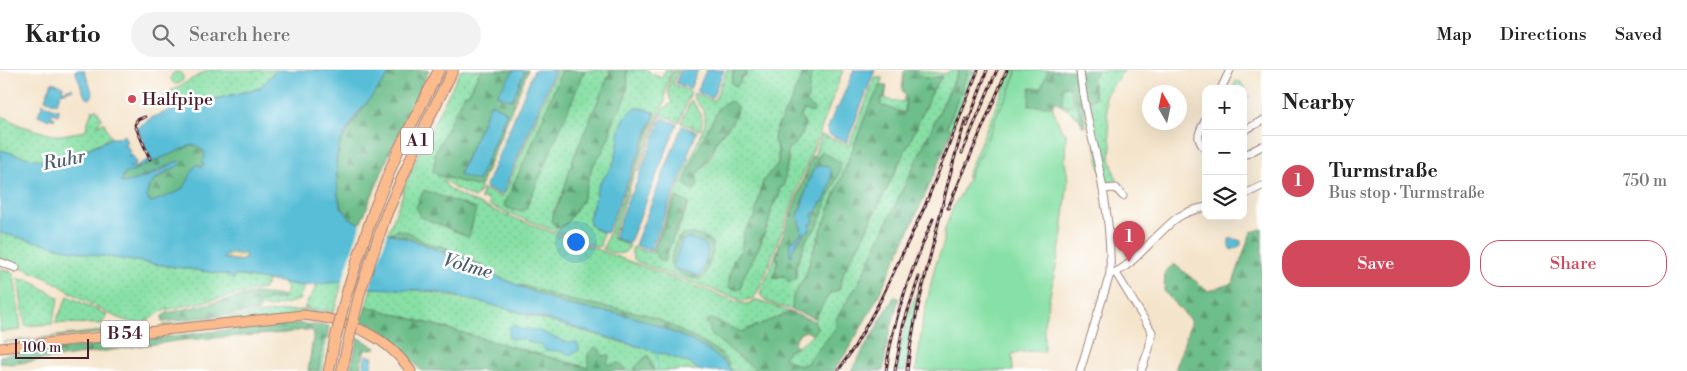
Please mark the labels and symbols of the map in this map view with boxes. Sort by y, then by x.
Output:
north arrow [1142,85,1187,130]
place label: Halfpipe [142,88,213,111]
marker: Halfpipe [126,93,138,105]
road number: A 1 [401,128,433,154]
water label: Ruhr [40,144,88,176]
pin: 1 [1113,221,1145,262]
your location [563,229,589,255]
water label: Volme [441,248,495,284]
road number: B 54 [101,320,149,348]
scale bar [15,336,89,359]

